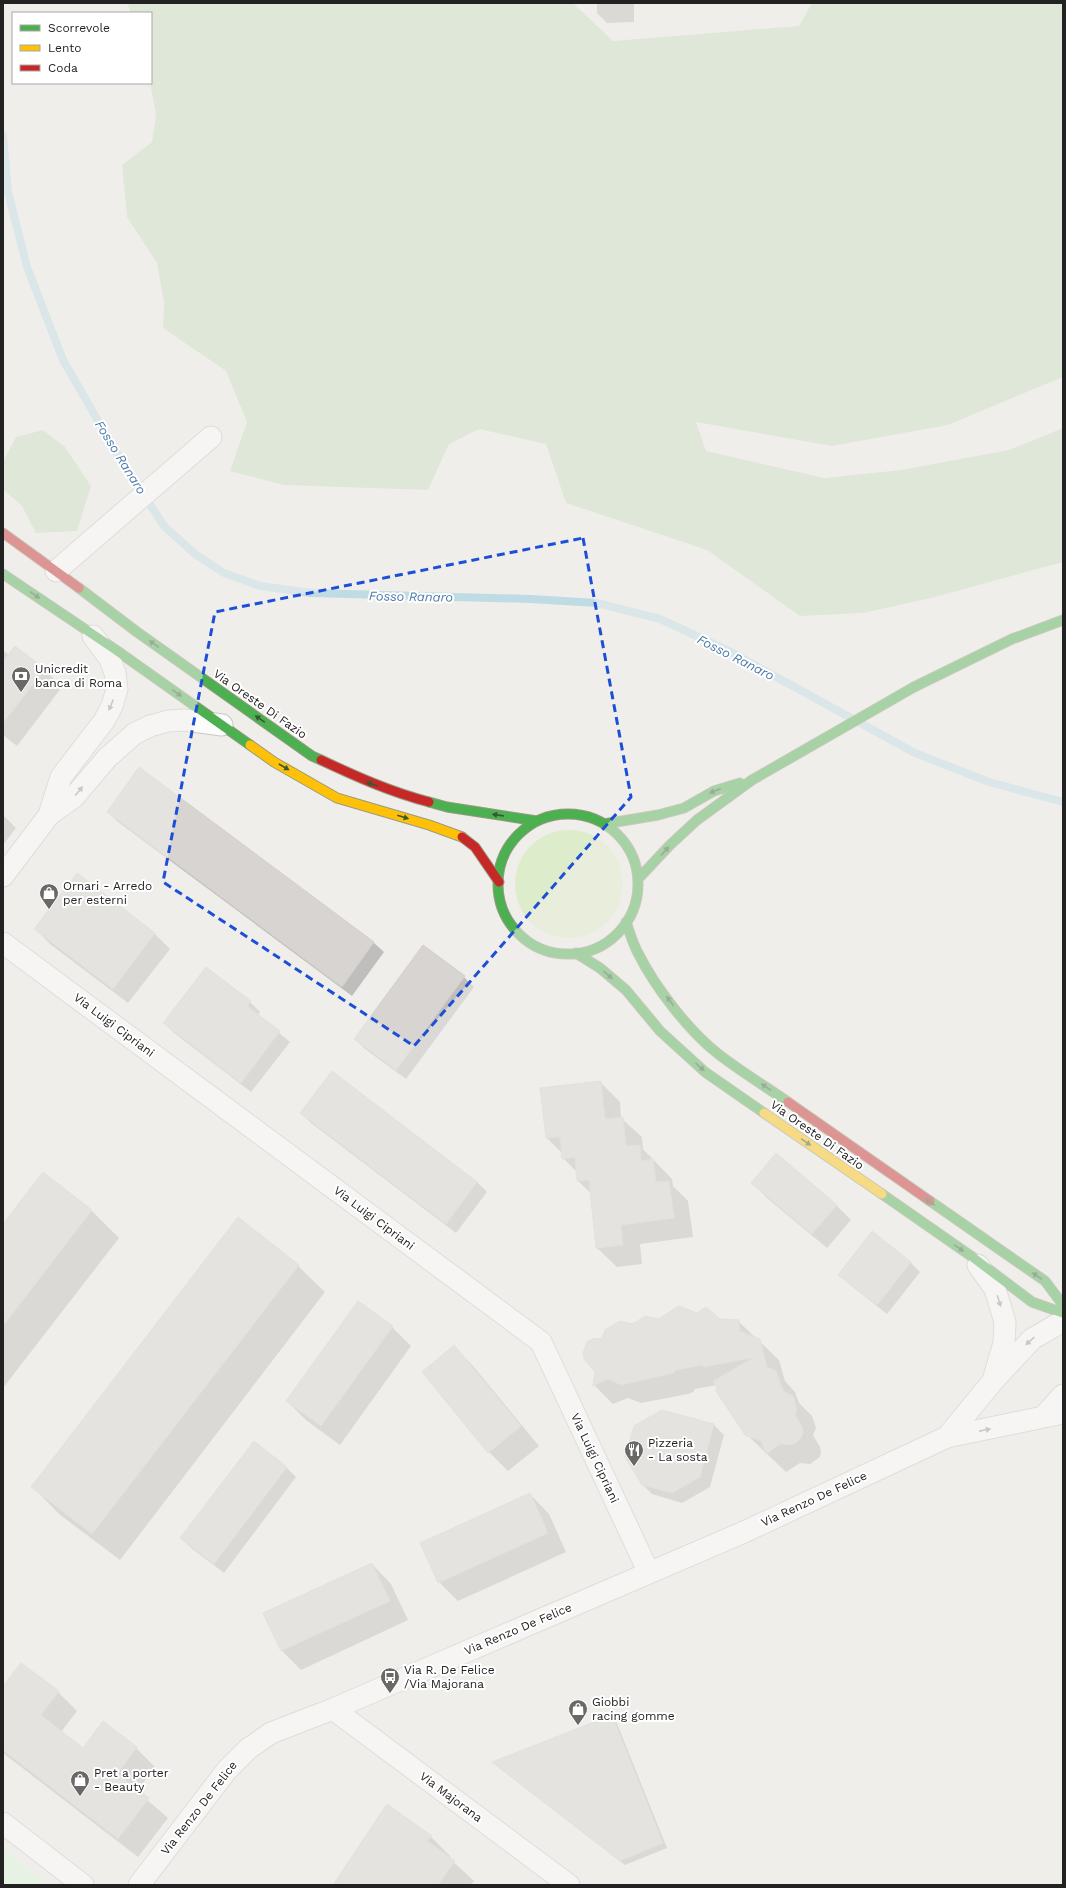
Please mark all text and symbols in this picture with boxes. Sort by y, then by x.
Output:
legend [12,12,152,84]
text: Scorrevole [48,21,110,35]
text: Lento [48,41,82,55]
text: Coda [48,61,78,75]
water label: Fosso Ranaro [92,418,149,497]
water label: Fosso Ranaro [369,588,453,605]
one-way arrow [30,591,41,599]
water label: Fosso Ranaro [695,632,777,683]
one-way arrow [149,640,159,648]
place label: Unicredit banca di Roma [35,662,122,690]
bank icon: Unicredit banca di Roma [10,665,32,693]
street label: Via Oreste Di Fazio [211,667,309,741]
one-way arrow [172,689,182,697]
one-way arrow [108,700,114,712]
one-way arrow [255,715,265,723]
one-way arrow [278,764,290,771]
one-way arrow [366,780,378,786]
one-way arrow [74,787,83,796]
one-way arrow [709,788,721,794]
one-way arrow [492,812,504,818]
one-way arrow [397,814,409,820]
one-way arrow [660,846,669,856]
place label: Ornari - Arredo per esterni [63,879,152,907]
shop icon: Ornari - Arredo per esterni [38,882,60,910]
one-way arrow [603,970,614,979]
street label: Via Luigi Cipriani [71,990,157,1060]
one-way arrow [666,996,674,1007]
one-way arrow [695,1062,705,1071]
one-way arrow [761,1083,772,1091]
street label: Via Oreste Di Fazio [768,1098,866,1172]
one-way arrow [801,1138,811,1146]
street label: Via Luigi Cipriani [331,1183,417,1253]
one-way arrow [925,1198,936,1206]
one-way arrow [953,1244,964,1252]
one-way arrow [1032,1272,1042,1280]
one-way arrow [996,1295,1002,1307]
one-way arrow [1025,1337,1035,1346]
street label: Via Luigi Cipriani [568,1411,622,1505]
one-way arrow [979,1426,991,1432]
place label: Pizzeria - La sosta [648,1436,708,1464]
restaurant icon: Pizzeria - La sosta [623,1439,645,1467]
street label: Via Renzo De Felice [759,1468,869,1530]
street label: Via Renzo De Felice [462,1600,574,1658]
place label: Via R. De Felice /Via Majorana [404,1663,495,1691]
bus stop icon: Via R. De Felice /Via Majorana [379,1666,401,1694]
place label: Giobbi racing gomme [592,1695,675,1723]
shop icon: Giobbi racing gomme [567,1698,589,1726]
street label: Via Renzo De Felice [158,1758,240,1858]
place label: Pret a porter - Beauty [94,1766,169,1794]
shop icon: Pret a porter - Beauty [69,1769,91,1797]
street label: Via Majorana [417,1769,485,1825]

